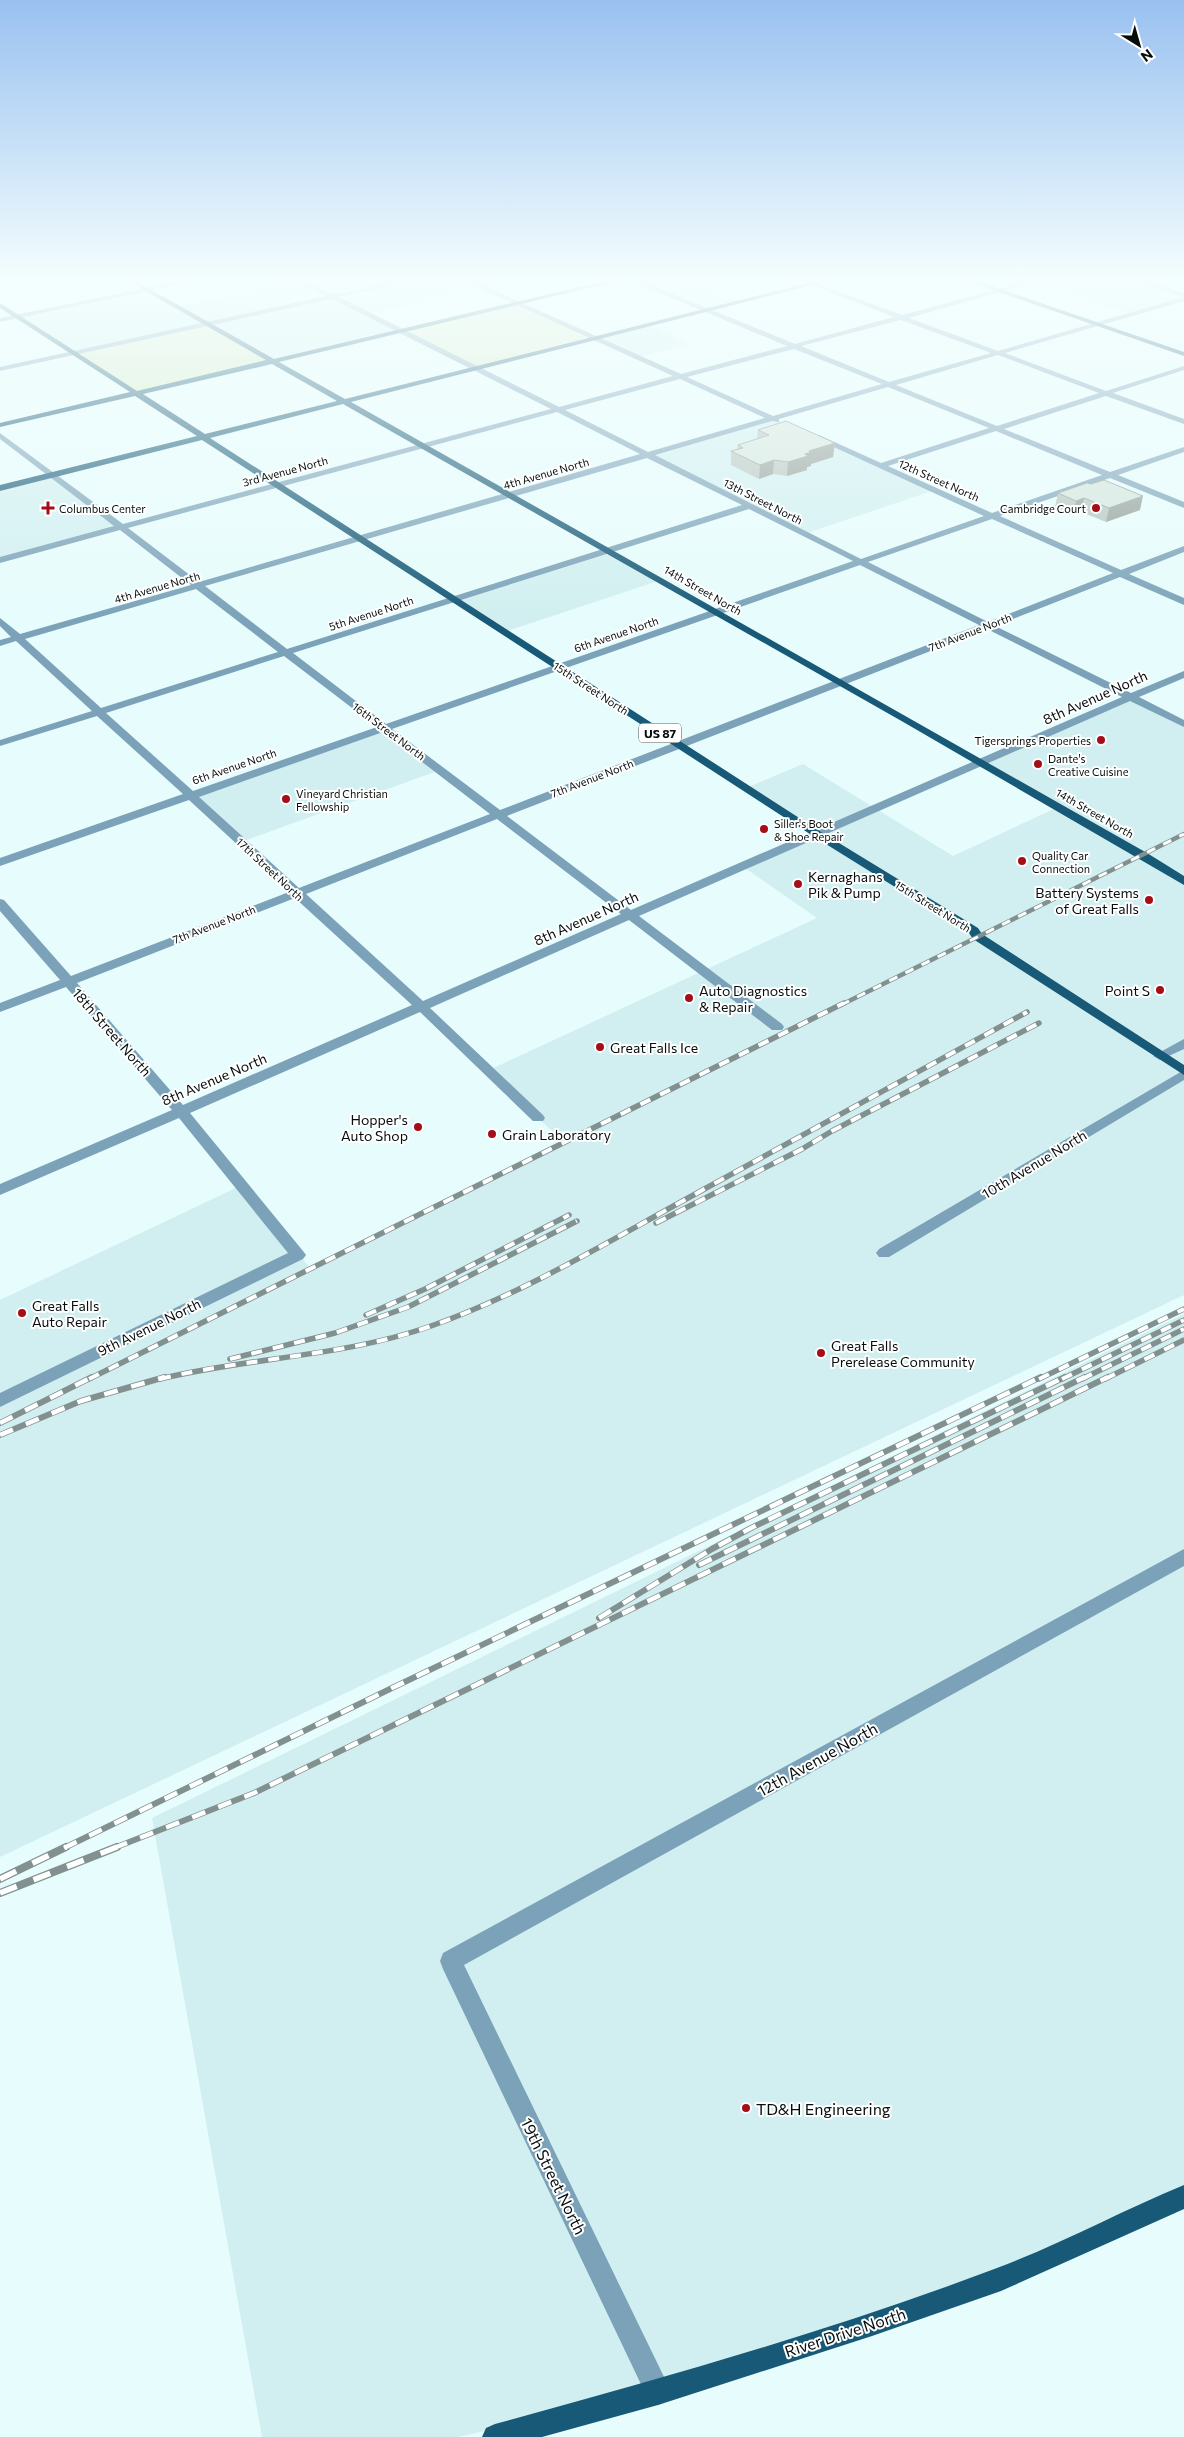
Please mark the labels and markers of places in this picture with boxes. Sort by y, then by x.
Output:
marker: Columbus Center [41,501,55,515]
place label: Columbus Center [59,502,146,515]
place label: Cambridge Court [1000,502,1086,515]
marker: Cambridge Court [1090,502,1102,514]
place label: Tigersprings Properties [975,734,1091,747]
marker: Tigersprings Properties [1095,734,1107,746]
place label: Dante's Creative Cuisine [1048,752,1129,778]
marker: Dante's Creative Cuisine [1032,758,1044,770]
place label: Vineyard Christian Fellowship [296,787,388,813]
marker: Vineyard Christian Fellowship [280,793,292,805]
place label: Siller's Boot & Shoe Repair [774,817,844,843]
marker: Siller's Boot & Shoe Repair [758,823,770,835]
place label: Quality Car Connection [1032,849,1090,875]
marker: Quality Car Connection [1016,855,1028,867]
place label: Kernaghans Pik & Pump [808,868,883,901]
marker: Kernaghans Pik & Pump [792,878,804,890]
place label: Battery Systems of Great Falls [1035,884,1139,917]
marker: Battery Systems of Great Falls [1143,894,1155,906]
place label: Auto Diagnostics & Repair [699,982,807,1015]
place label: Point S [1105,982,1150,999]
marker: Point S [1154,984,1166,996]
marker: Auto Diagnostics & Repair [683,992,695,1004]
place label: Great Falls Ice [610,1039,698,1056]
marker: Great Falls Ice [594,1041,606,1053]
place label: Hopper's Auto Shop [341,1111,408,1144]
marker: Hopper's Auto Shop [412,1121,424,1133]
place label: Grain Laboratory [502,1126,611,1143]
marker: Grain Laboratory [486,1128,498,1140]
place label: Great Falls Auto Repair [32,1297,108,1330]
marker: Great Falls Auto Repair [16,1307,28,1319]
place label: Great Falls Prerelease Community [831,1337,975,1370]
marker: Great Falls Prerelease Community [815,1347,827,1359]
place label: TD&H Engineering [756,2099,891,2118]
marker: TD&H Engineering [740,2102,752,2114]

